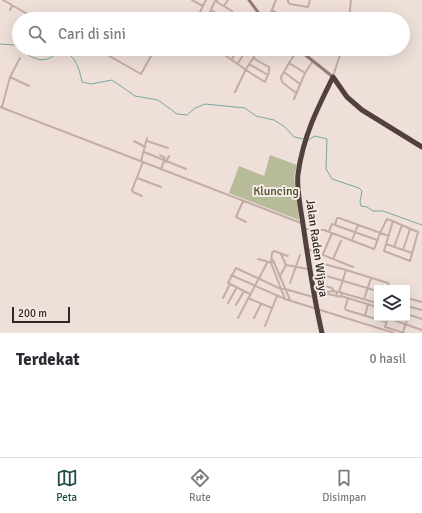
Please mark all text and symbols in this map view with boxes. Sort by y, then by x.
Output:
search box [12,12,410,56]
icon: search [26,23,48,45]
text: Cari di sini [58,25,126,43]
park label: Kluncing [253,184,299,199]
street label: Jalan Raden Wijaya [302,198,331,298]
map controls [374,285,410,321]
button: layers [374,285,410,321]
scale bar [12,305,70,324]
text: 200 m [18,307,47,320]
text: Terdekat [16,349,80,370]
text: 0 hasil [369,351,406,367]
tab: Peta [56,467,78,504]
tab: Rute [189,467,211,504]
tab: Disimpan [322,467,366,504]

